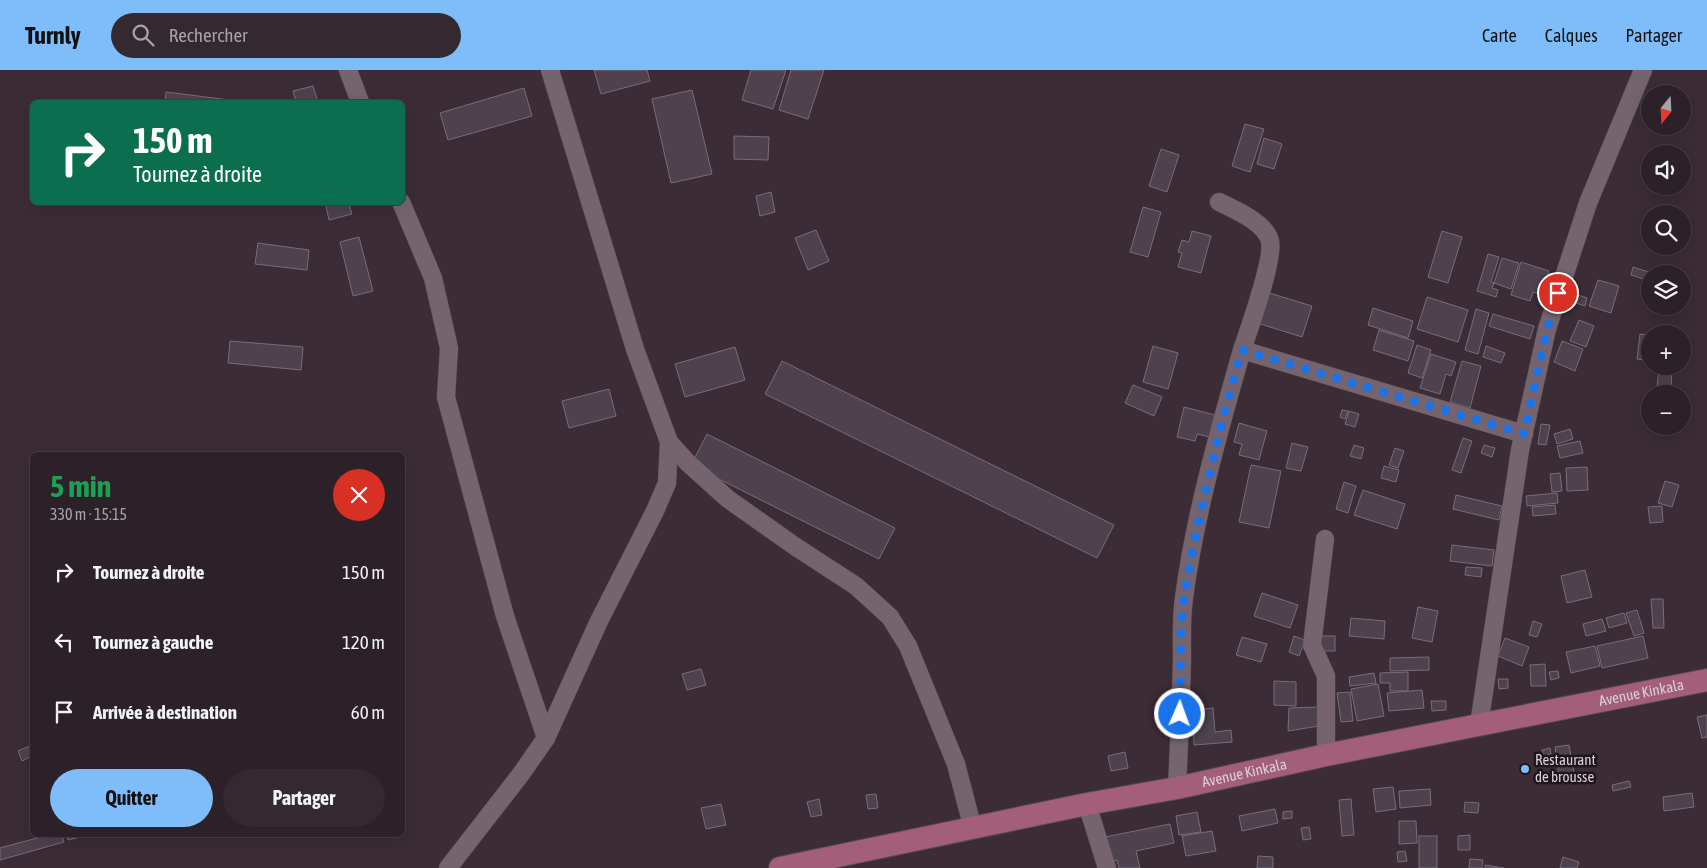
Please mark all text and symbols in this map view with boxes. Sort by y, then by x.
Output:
search box [111,13,461,58]
icon: search [129,21,157,49]
text: Turnly [25,22,81,49]
text: Rechercher [169,24,248,46]
text: Carte [1482,25,1517,46]
text: Calques [1545,25,1598,46]
text: Partager [1626,25,1682,46]
north arrow [1641,85,1691,135]
map controls [1641,85,1691,435]
icon: right [50,120,115,185]
text: 150 m [133,120,212,160]
button: sound [1641,145,1691,195]
text: Tournez à droite [133,161,262,187]
button: search [1641,205,1691,255]
button: layers [1641,265,1691,315]
pin [1537,272,1579,314]
icon: arrive [1544,279,1572,307]
button: + [1641,325,1691,375]
button: − [1641,385,1691,435]
text: 5 min [50,469,111,503]
button: close [333,469,385,521]
text: 330 m · 15:15 [50,505,127,523]
icon: right [50,558,78,586]
text: Tournez à droite [93,561,204,583]
text: 150 m [342,561,385,583]
icon: left [50,628,78,656]
text: Tournez à gauche [93,631,213,653]
text: 120 m [342,631,385,653]
street label: Avenue Kinkala [1597,676,1685,709]
position arrow [1153,687,1205,739]
icon: arrive [50,698,78,726]
text: Arrivée à destination [93,701,237,723]
text: 60 m [351,701,385,723]
place label: Restaurant de brousse [1535,751,1596,785]
street label: Avenue Kinkala [1200,755,1288,790]
marker: Restaurant de brousse [1519,763,1531,775]
button: Quitter [50,769,213,827]
button: Partager [223,769,385,827]

